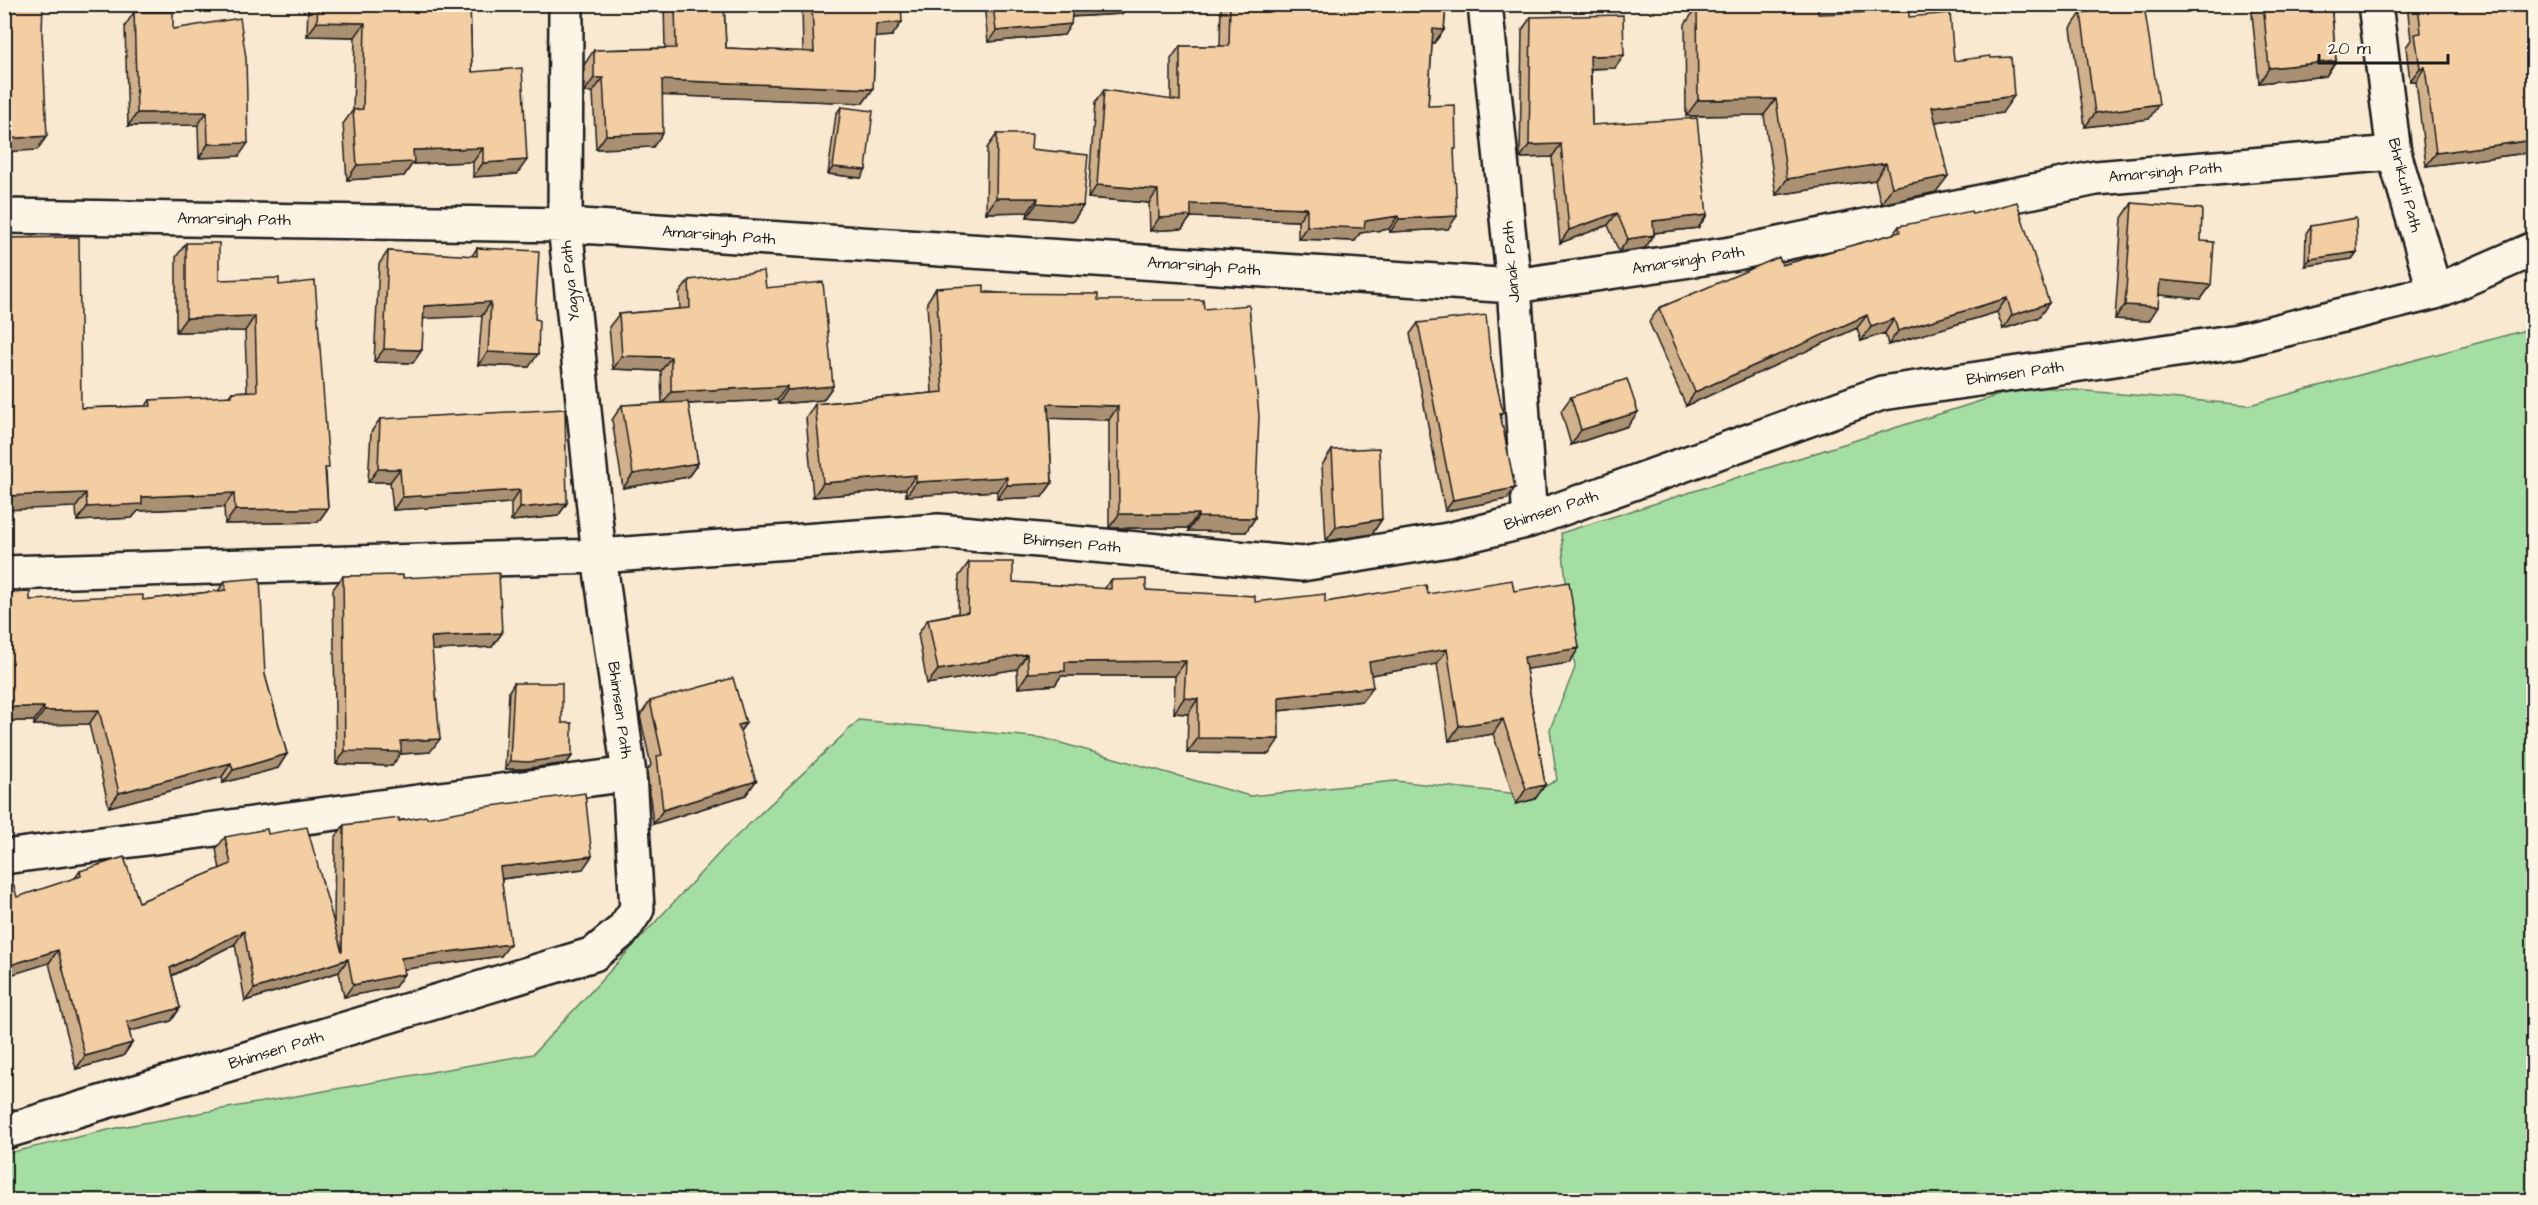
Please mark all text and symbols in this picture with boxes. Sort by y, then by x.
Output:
scale bar [2319,27,2448,65]
text: 20 m [2328,36,2371,61]
street label: Bhrikuti Path [2383,136,2427,235]
street label: Amarsingh Path [2108,156,2223,189]
street label: Amarsingh Path [177,207,291,232]
street label: Amarsingh Path [662,220,776,251]
street label: Janak Path [1496,220,1526,304]
street label: Yagya Path [555,239,586,322]
street label: Amarsingh Path [1630,240,1746,281]
street label: Amarsingh Path [1147,251,1261,282]
street label: Bhimsen Path [1965,355,2065,391]
street label: Bhimsen Path [1501,484,1601,536]
street label: Bhimsen Path [1022,528,1122,558]
street label: Bhimsen Path [602,660,638,760]
street label: Bhimsen Path [226,1025,326,1075]

